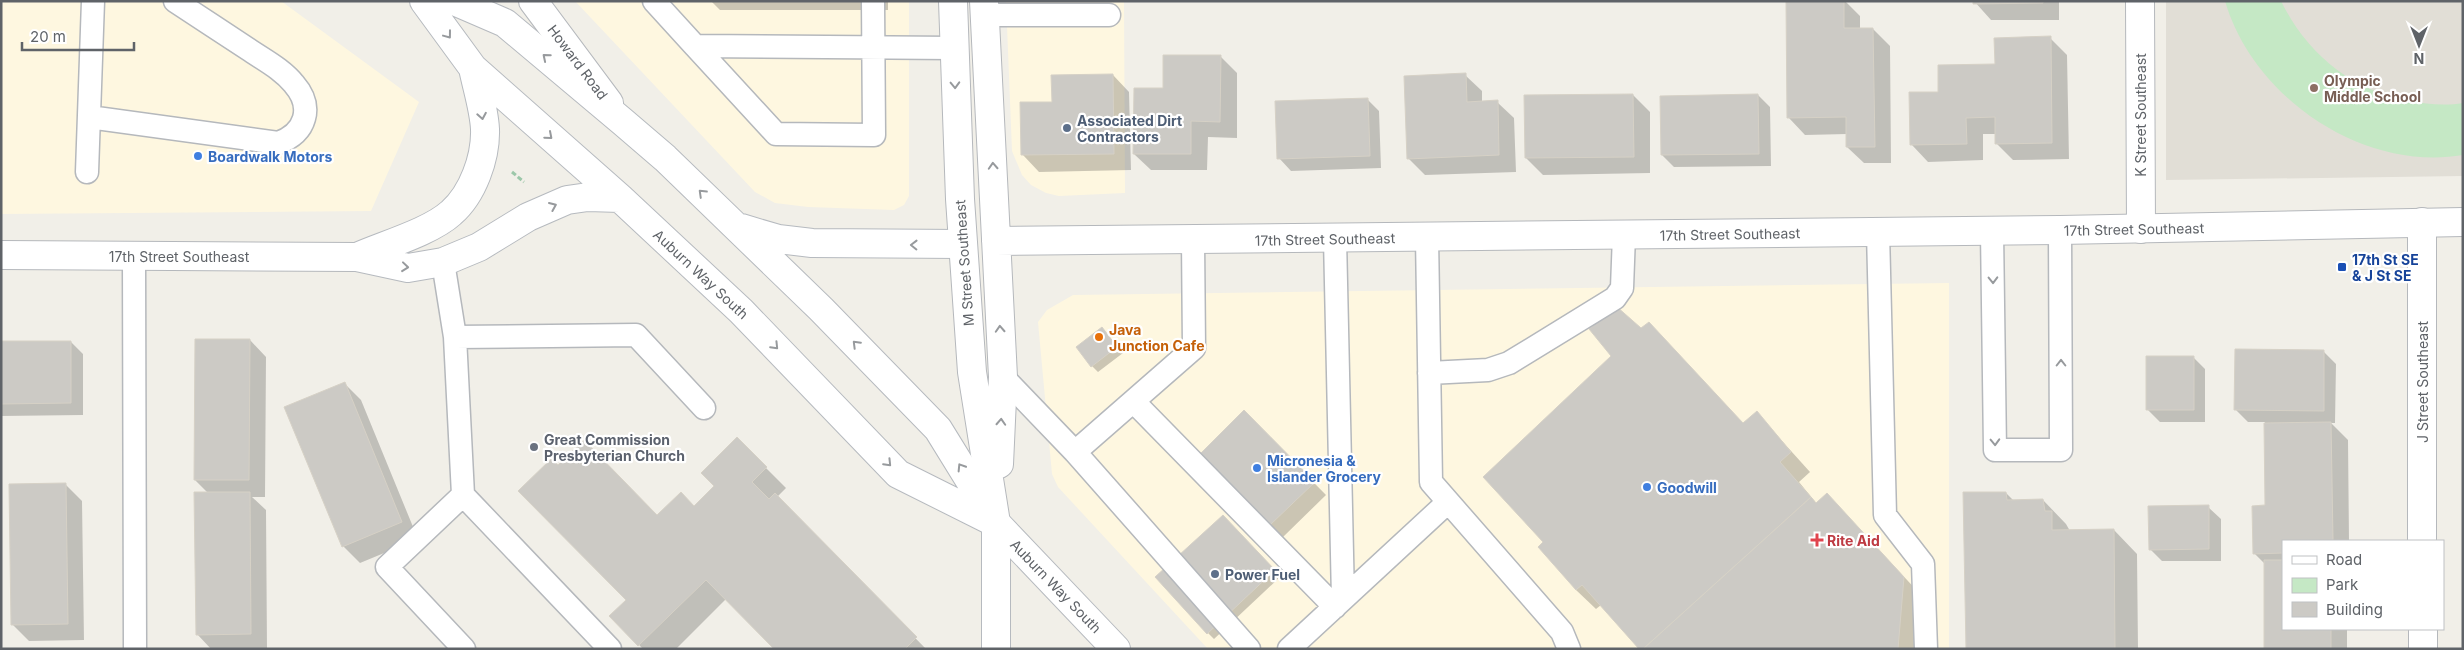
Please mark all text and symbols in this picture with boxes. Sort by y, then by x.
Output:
scale bar [22,20,135,52]
north arrow [2394,20,2444,70]
street label: Howard Road [544,21,612,103]
text: 20 m [30,27,66,46]
one-way arrow [443,29,451,38]
text: N [2414,50,2424,67]
street label: K Street Southeast [2132,53,2149,177]
one-way arrow [542,54,551,63]
place label: Olympic Middle School [2324,72,2421,105]
one-way arrow [950,81,961,89]
marker: Olympic Middle School [2308,82,2320,94]
one-way arrow [477,112,487,121]
place label: Associated Dirt Contractors [1077,112,1182,145]
marker: Associated Dirt Contractors [1061,122,1073,134]
one-way arrow [543,130,552,138]
place label: Boardwalk Motors [208,148,332,165]
marker: Boardwalk Motors [192,150,204,162]
one-way arrow [987,162,998,170]
one-way arrow [698,190,707,199]
street label: M Street Southeast [951,199,977,327]
one-way arrow [548,201,557,212]
street label: 17th Street Southeast [2064,219,2205,239]
street label: 17th Street Southeast [1660,224,1801,244]
street label: Auburn Way South [650,226,752,322]
street label: 17th Street Southeast [1255,229,1396,249]
one-way arrow [909,239,917,250]
street label: 17th Street Southeast [109,248,250,265]
place label: 17th St SE & J St SE [2352,251,2419,284]
one-way arrow [401,261,409,272]
marker: 17th St SE & J St SE [2336,261,2348,273]
one-way arrow [1988,276,1998,284]
place label: Java Junction Cafe [1109,321,1204,354]
street label: J Street Southeast [2414,321,2431,443]
one-way arrow [995,324,1006,332]
marker: Java Junction Cafe [1093,331,1105,343]
one-way arrow [769,340,778,349]
one-way arrow [853,341,862,350]
one-way arrow [2056,359,2066,366]
one-way arrow [995,417,1006,425]
place label: Great Commission Presbyterian Church [544,431,685,464]
one-way arrow [1989,438,2000,446]
marker: Great Commission Presbyterian Church [528,441,540,453]
place label: Micronesia & Islander Grocery [1267,452,1382,485]
one-way arrow [882,457,891,466]
marker: Micronesia & Islander Grocery [1251,462,1263,474]
one-way arrow [958,463,968,472]
place label: Goodwill [1657,479,1717,496]
marker: Goodwill [1641,481,1653,493]
place label: Rite Aid [1827,532,1880,549]
marker: Rite Aid [1811,534,1823,546]
street label: Auburn Way South [1007,536,1105,636]
legend [2282,540,2444,630]
text: Road [2326,550,2362,569]
place label: Power Fuel [1225,566,1300,583]
marker: Power Fuel [1209,568,1221,580]
text: Park [2326,575,2359,594]
text: Building [2326,600,2383,619]

